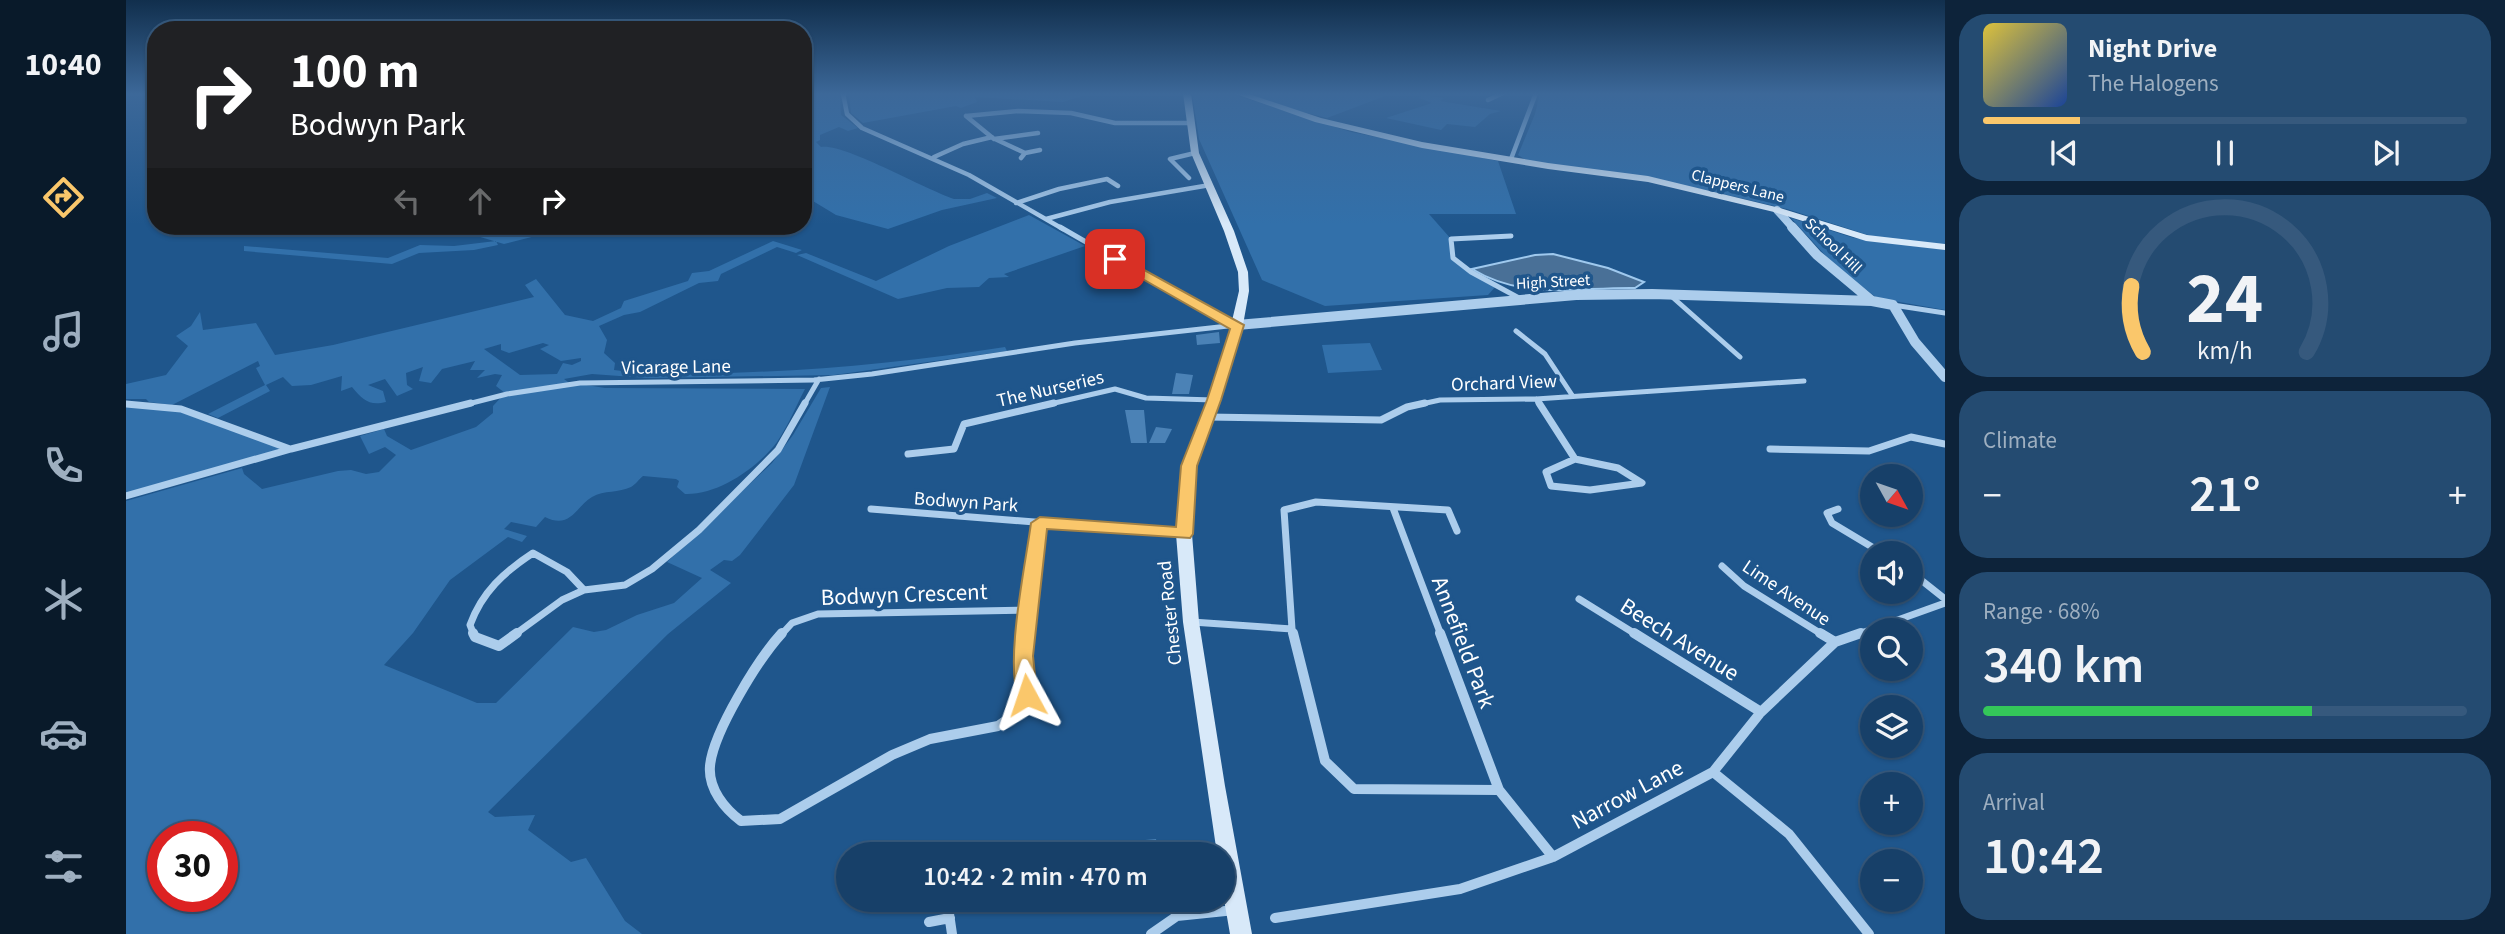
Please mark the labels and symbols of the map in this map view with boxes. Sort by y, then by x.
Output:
street label: Clappers Lane [1689,164,1787,208]
street label: School Hill [1800,213,1867,279]
pin [1085,229,1145,289]
street label: High Street [1515,269,1591,295]
street label: Vicarage Lane [621,353,731,382]
street label: The Nurseries [994,364,1106,415]
street label: Orchard View [1451,368,1558,399]
north arrow [1860,464,1923,527]
street label: Bodwyn Park [913,485,1019,520]
street label: Lime Avenue [1737,554,1836,633]
street label: Chester Road [1152,559,1189,666]
street label: Annefield Park [1423,571,1504,714]
street label: Bodwyn Crescent [820,575,988,614]
street label: Beech Avenue [1614,590,1746,689]
position arrow [990,658,1064,732]
street label: Narrow Lane [1565,751,1689,838]
speed limit sign: 30 [147,821,238,912]

